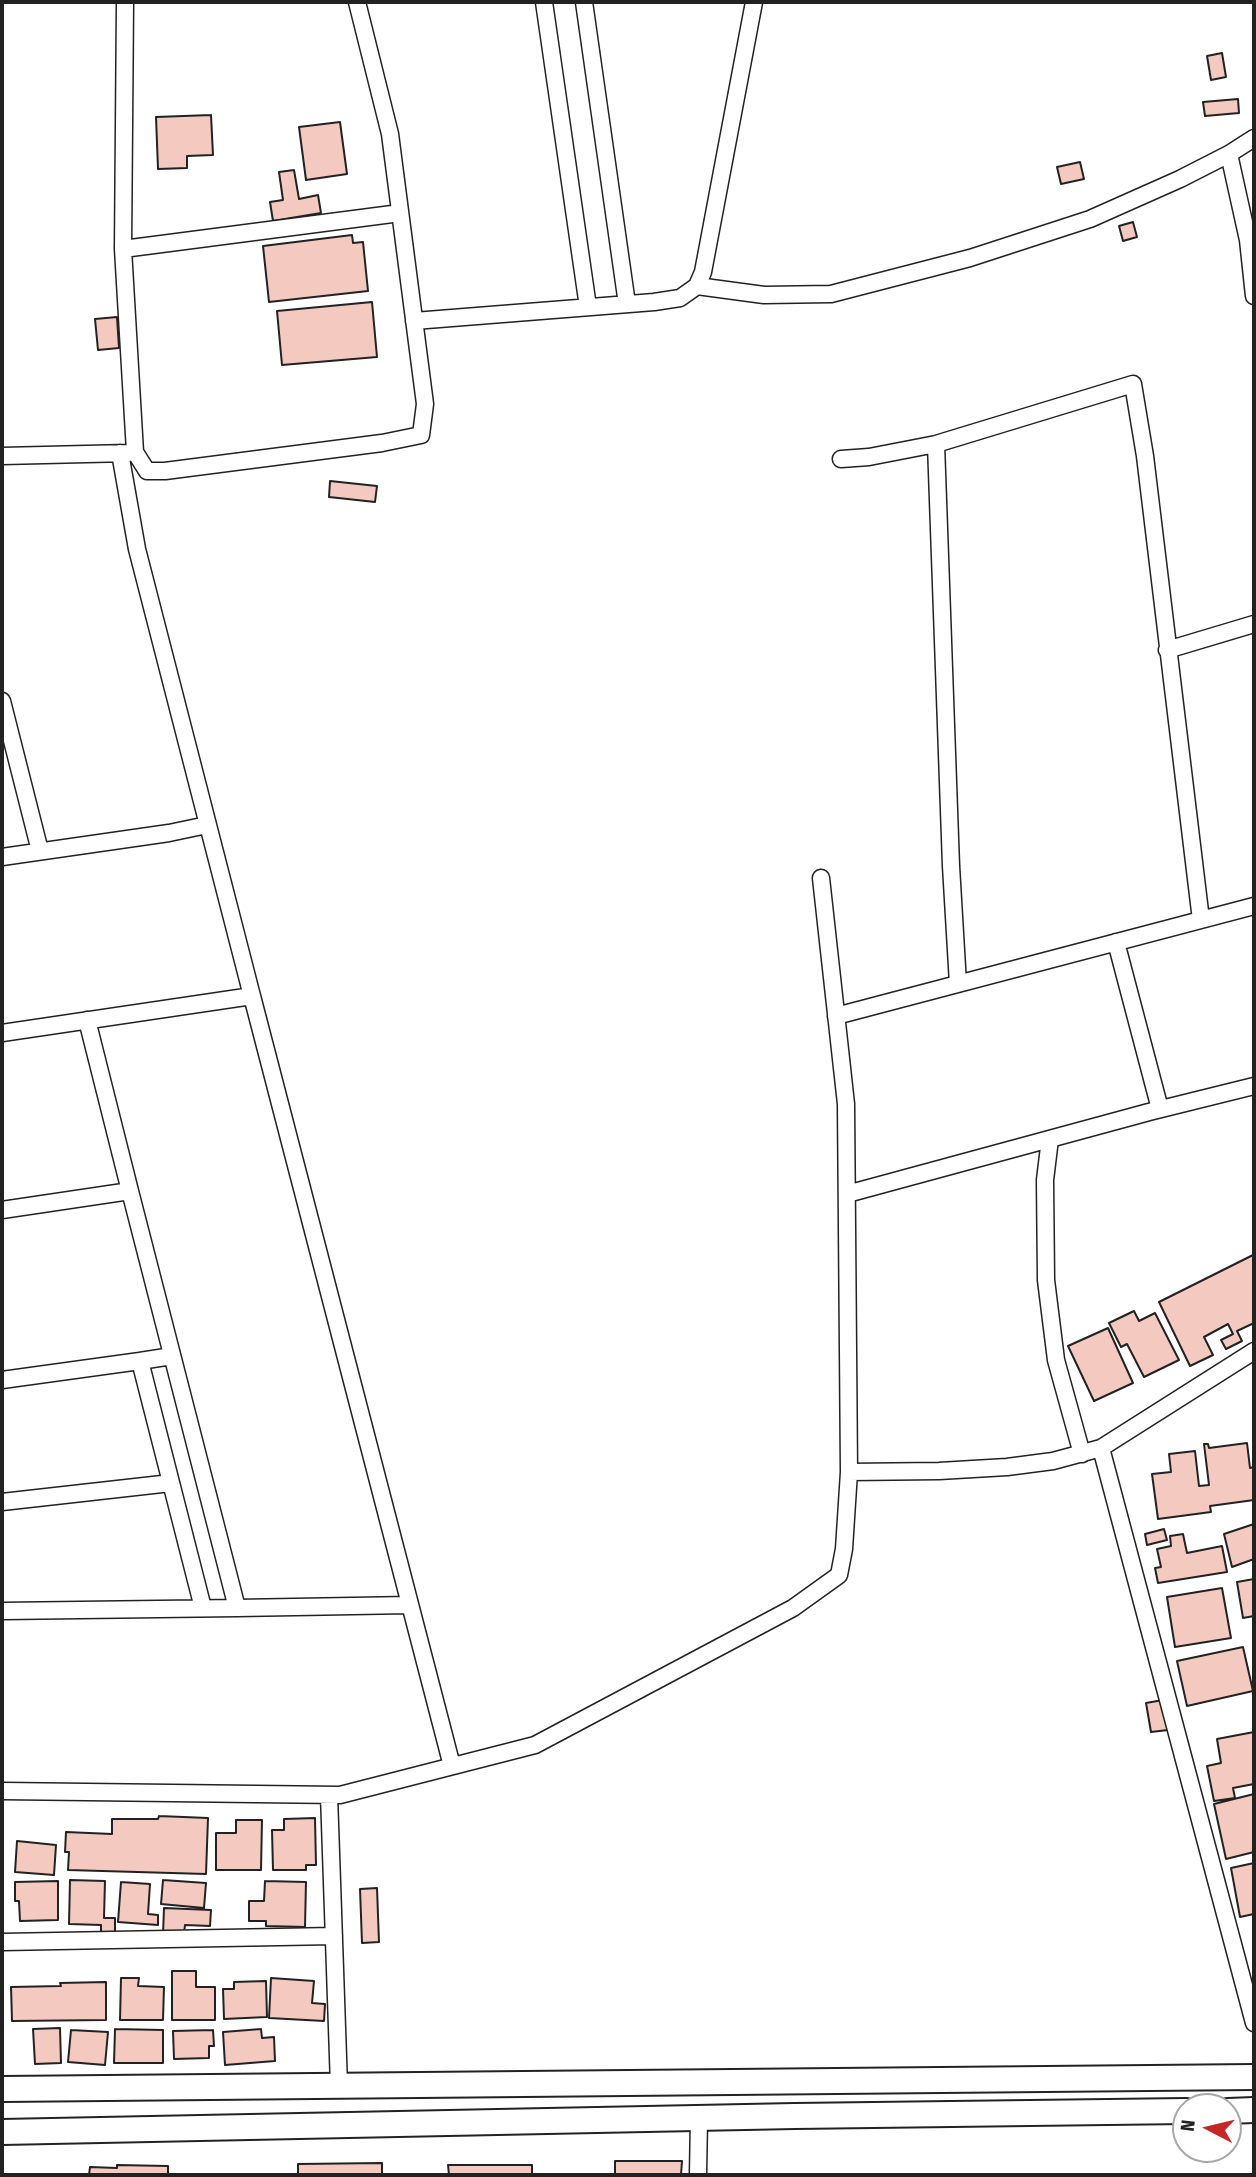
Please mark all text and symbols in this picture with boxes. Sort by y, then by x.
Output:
north arrow [1172,2093,1242,2163]
text: N [1176,2119,1200,2133]

